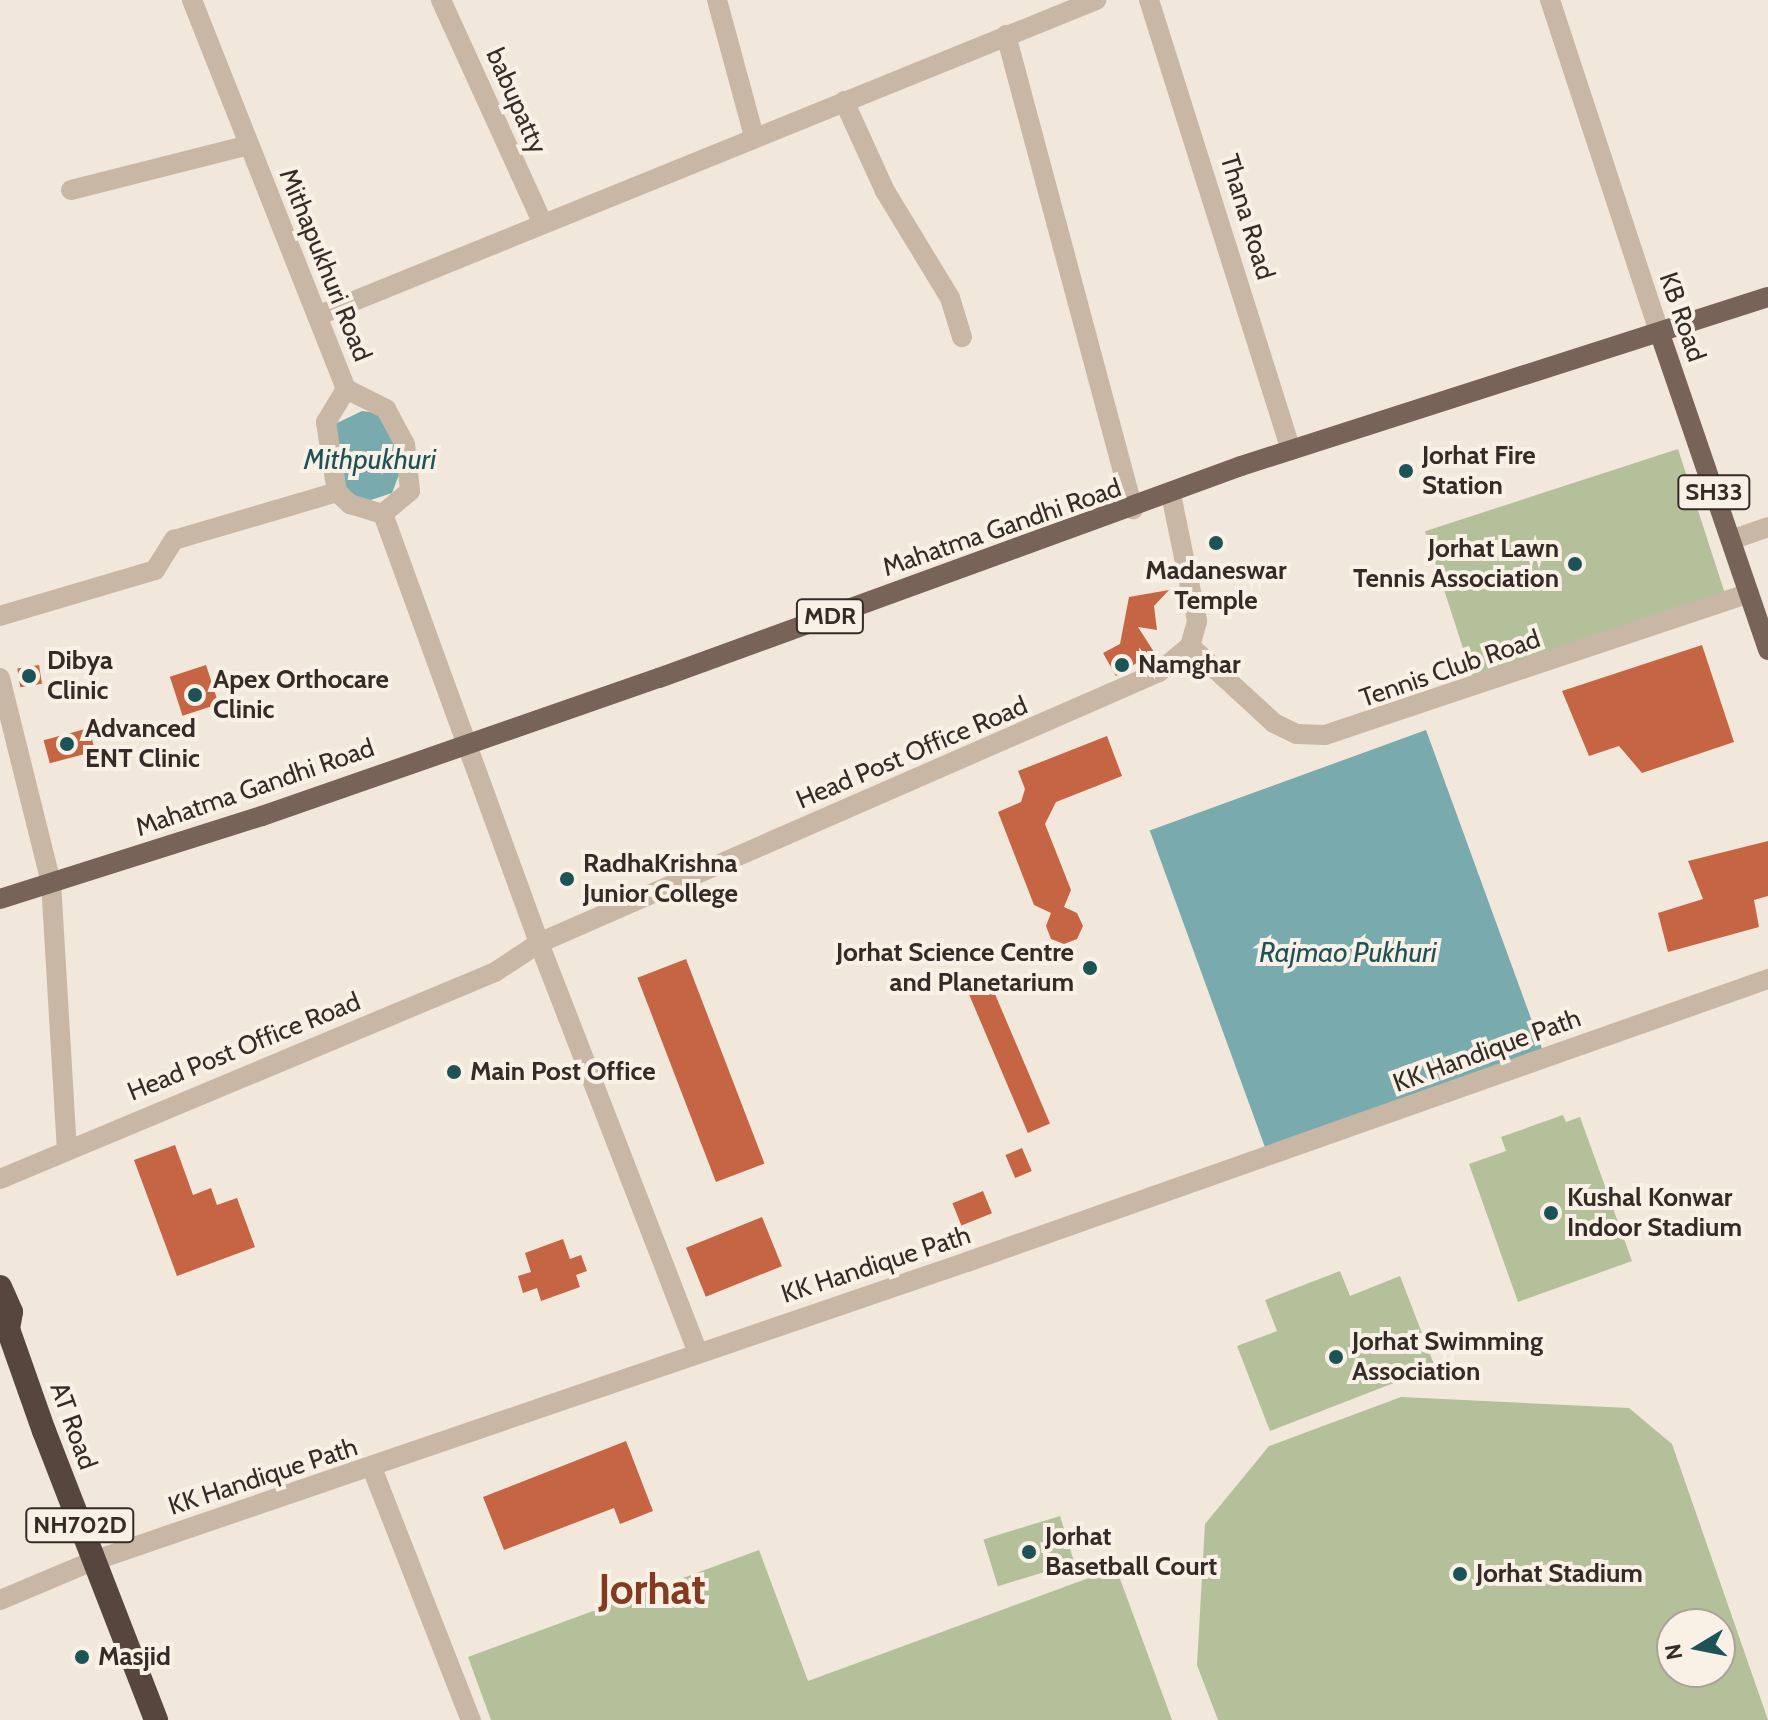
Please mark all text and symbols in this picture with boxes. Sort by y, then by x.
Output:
street label: babupatty [479,43,553,159]
street label: Thana Road [1213,151,1281,283]
street label: Mithapukhuri Road [272,164,378,366]
street label: KB Road [1652,268,1712,366]
place label: Jorhat Fire Station [1422,440,1536,502]
water label: Mithpukhuri [304,442,436,476]
marker: Jorhat Fire Station [1397,462,1415,480]
street label: Mahatma Gandhi Road [879,472,1125,584]
road number: SH33 [1676,472,1752,512]
place label: Jorhat Lawn Tennis Association [1353,533,1559,594]
marker: Madaneswar Temple [1207,534,1225,552]
place label: Madaneswar Temple [1145,555,1287,616]
marker: Jorhat Lawn Tennis Association [1566,555,1584,573]
road number: MDR [794,596,866,636]
street label: Tennis Club Road [1356,624,1544,714]
place label: Dibya Clinic [47,645,113,706]
place label: Namghar [1138,649,1241,681]
marker: Namghar [1113,656,1131,674]
place label: Apex Orthocare Clinic [213,664,389,726]
marker: Dibya Clinic [18,665,40,687]
marker: Apex Orthocare Clinic [184,684,206,706]
street label: Head Post Office Road [792,690,1032,816]
place label: Advanced ENT Clinic [85,713,200,774]
street label: Mahatma Gandhi Road [132,732,378,844]
marker: Advanced ENT Clinic [56,733,78,755]
place label: RadhaKrishna Junior College [583,848,738,910]
marker: RadhaKrishna Junior College [558,870,576,888]
water label: Rajmao Pukhuri [1259,935,1437,969]
place label: Jorhat Science Centre and Planetarium [836,937,1074,998]
marker: Jorhat Science Centre and Planetarium [1081,959,1099,977]
street label: Head Post Office Road [123,986,365,1108]
street label: KK Handique Path [1389,1003,1585,1099]
place label: Main Post Office [470,1056,656,1088]
marker: Main Post Office [445,1063,463,1081]
place label: Kushal Konwar Indoor Stadium [1567,1182,1742,1244]
marker: Kushal Konwar Indoor Stadium [1542,1204,1560,1222]
street label: KK Handique Path [777,1220,975,1310]
place label: Jorhat Swimming Association [1352,1326,1543,1388]
marker: Jorhat Swimming Association [1327,1348,1345,1366]
street label: AT Road [43,1378,103,1474]
street label: KK Handique Path [164,1432,362,1522]
road number: NH702D [24,1505,136,1545]
place label: Jorhat Basetball Court [1045,1521,1217,1582]
marker: Jorhat Basetball Court [1020,1543,1038,1561]
place label: Jorhat Stadium [1476,1558,1643,1590]
district label: Jorhat [598,1564,706,1614]
marker: Jorhat Stadium [1451,1565,1469,1583]
north arrow [1656,1608,1736,1688]
place label: Masjid [98,1641,171,1673]
text: N [1659,1642,1688,1662]
marker: Masjid [73,1648,91,1666]

